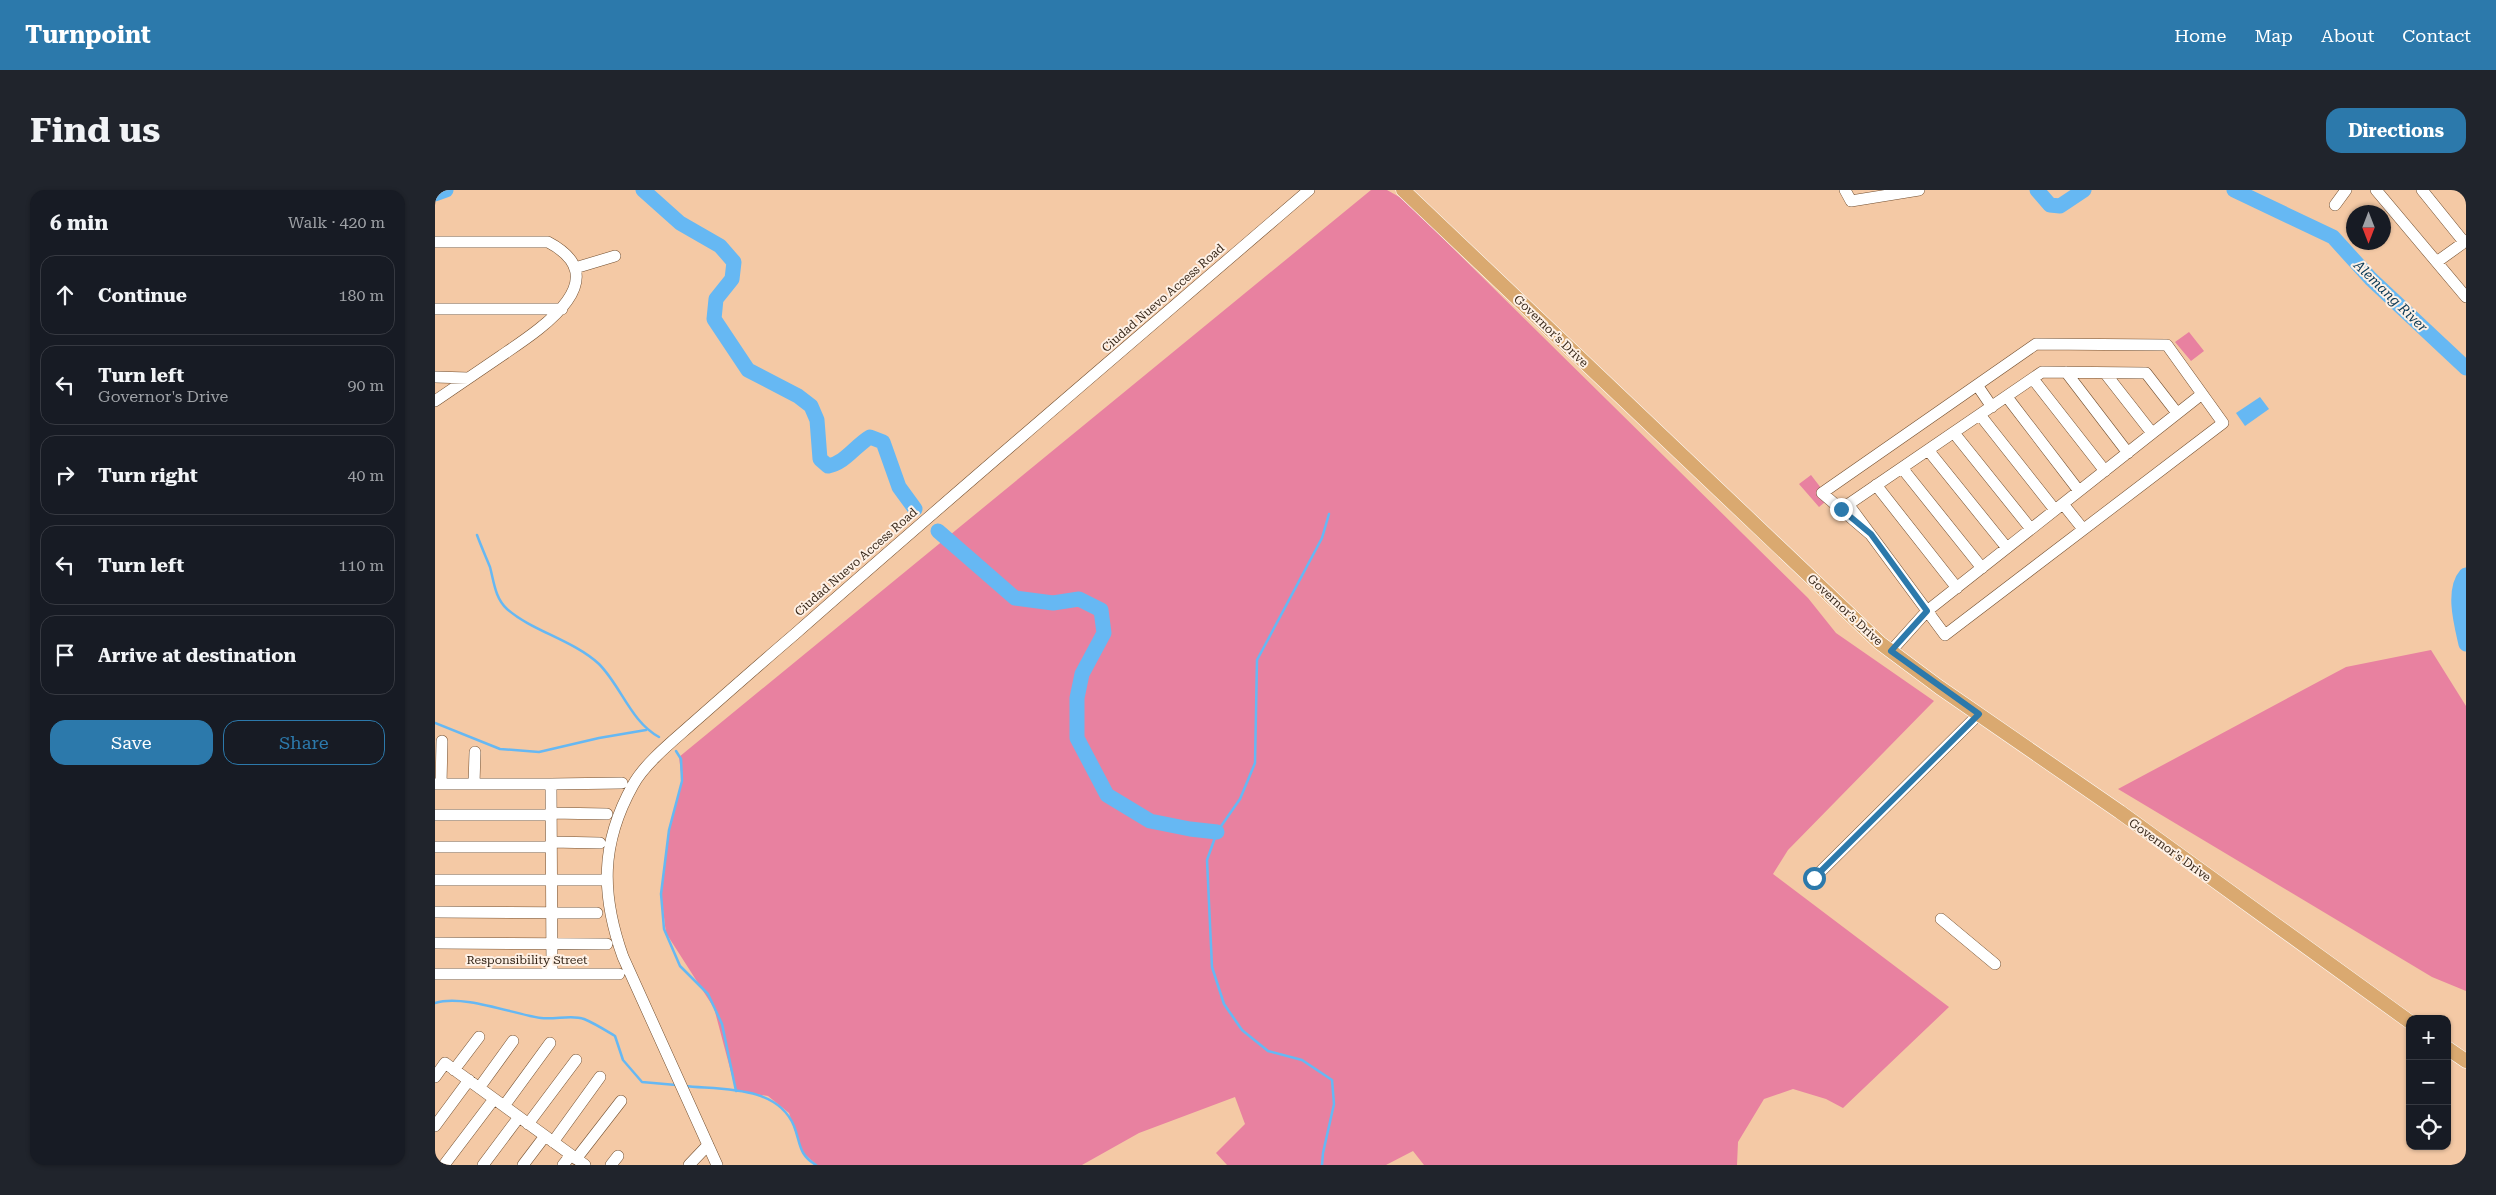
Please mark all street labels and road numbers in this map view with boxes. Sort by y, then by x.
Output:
street label: Ciudad Nuevo Access Road [1099,241,1227,355]
street label: Governor's Drive [1511,292,1591,370]
street label: Ciudad Nuevo Access Road [792,505,920,619]
street label: Governor's Drive [1804,572,1886,649]
street label: Governor's Drive [2126,816,2214,885]
street label: Responsibility Street [466,953,588,967]

